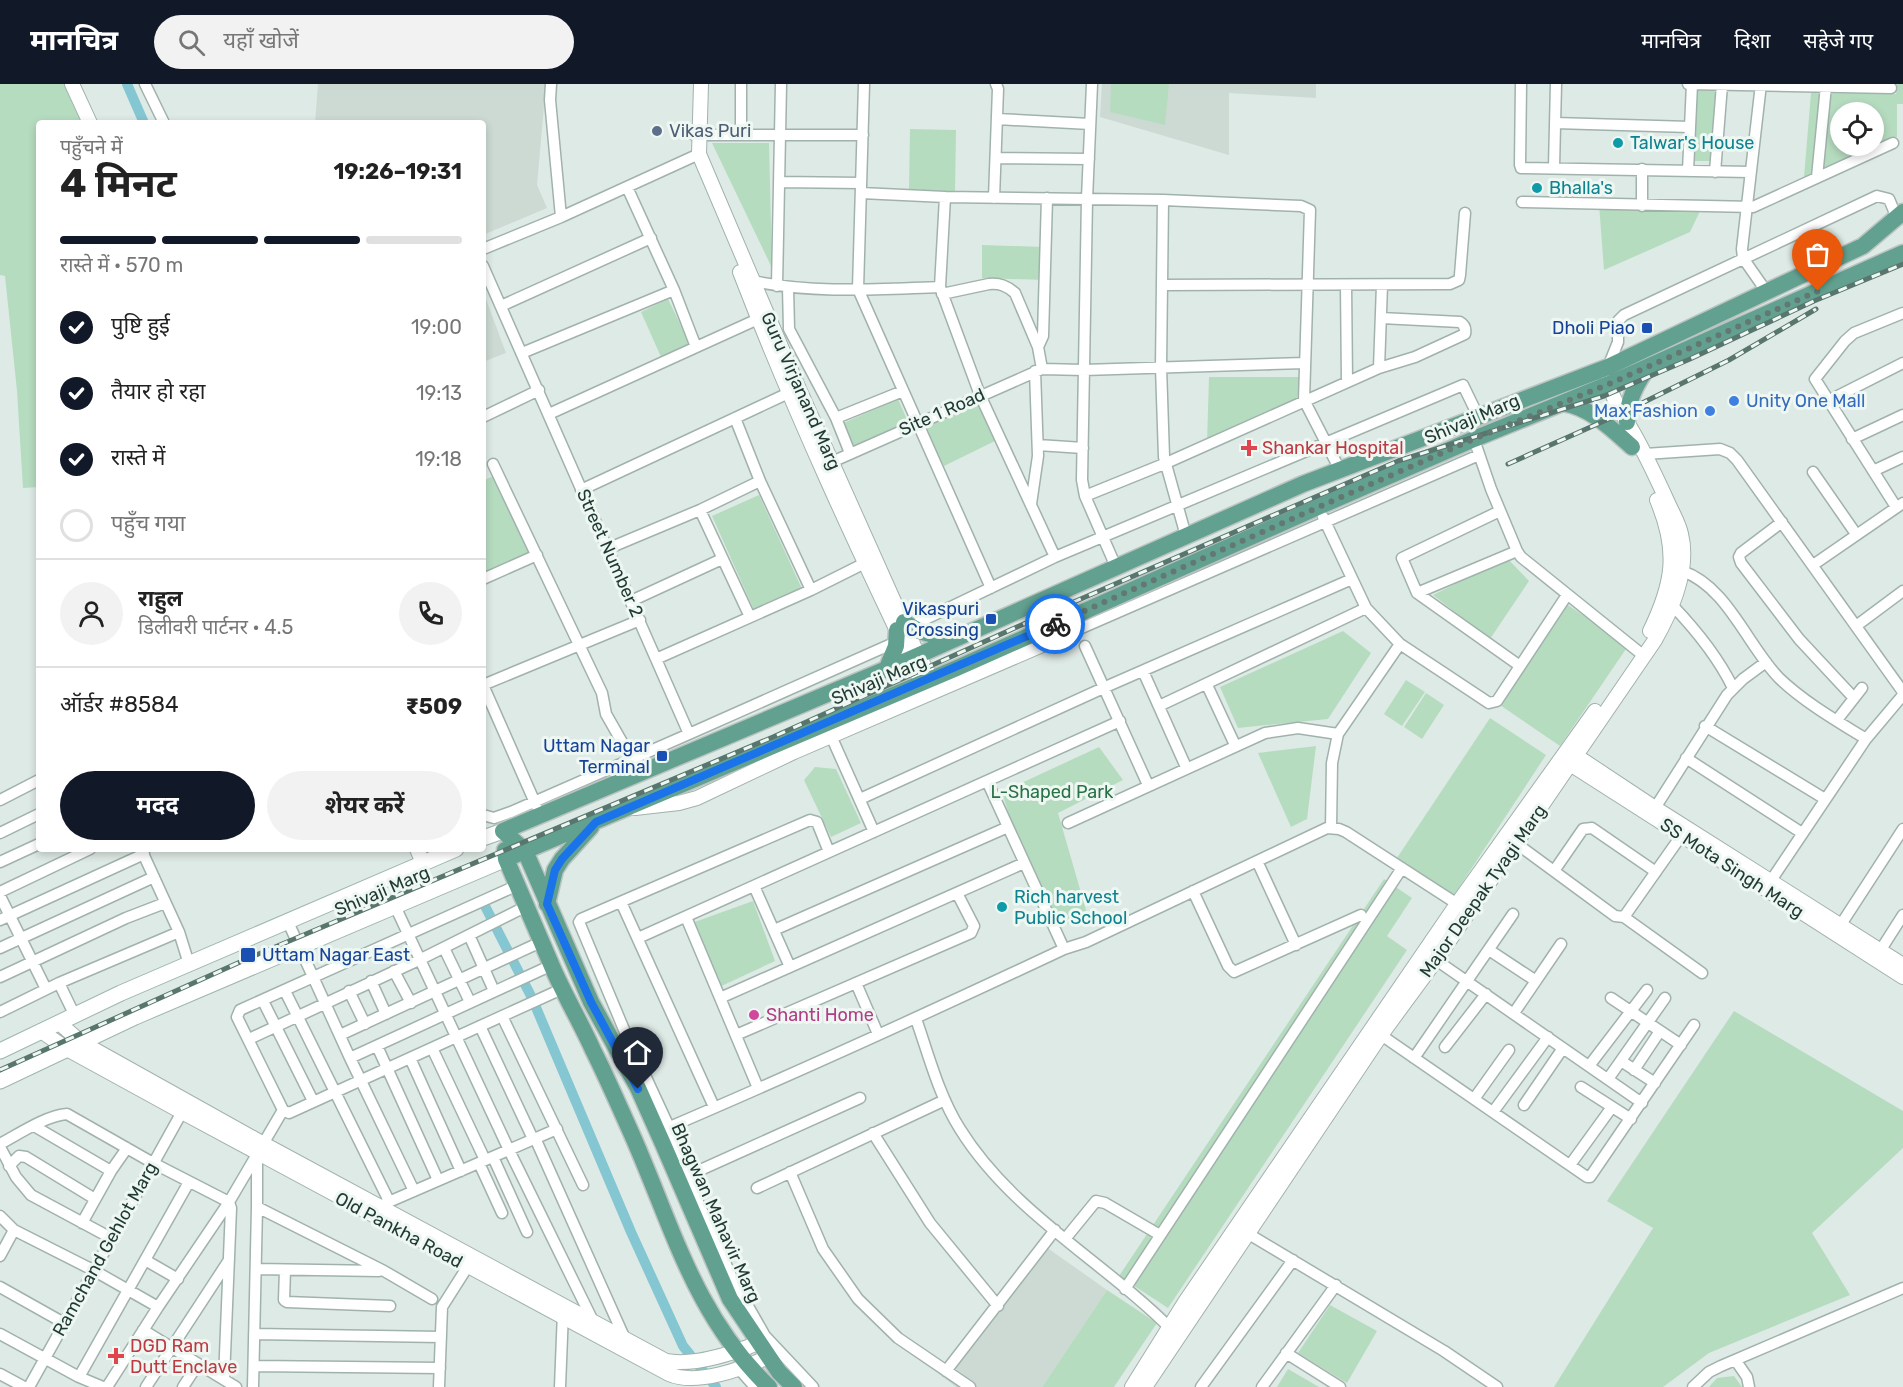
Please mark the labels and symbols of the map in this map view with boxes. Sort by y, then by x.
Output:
place label: Vikas Puri [669,120,751,142]
marker: Vikas Puri [650,124,664,138]
place label: Talwar's House [1630,132,1754,154]
marker: Talwar's House [1611,136,1625,150]
place label: Bhalla's [1549,177,1613,199]
marker: Bhalla's [1530,181,1544,195]
pin [1792,229,1843,291]
street label: Guru Virjanand Marg [756,309,846,473]
place label: Dholi Piao [1552,317,1635,339]
marker: Dholi Piao [1640,321,1654,335]
street label: Site 1 Road [896,383,988,441]
street label: Shivaji Marg [1421,389,1523,449]
place label: Unity One Mall [1746,390,1865,412]
marker: Unity One Mall [1727,394,1741,408]
place label: Max Fashion [1594,400,1698,422]
marker: Max Fashion [1703,404,1717,418]
place label: Shankar Hospital [1262,437,1404,459]
marker: Shankar Hospital [1240,439,1258,457]
street label: Street Number 2 [572,485,648,621]
courier [1025,594,1085,654]
place label: Vikaspuri Crossing [902,598,979,641]
marker: Vikaspuri Crossing [984,612,998,626]
street label: Shivaji Marg [828,650,930,710]
place label: Uttam Nagar Terminal [543,735,650,778]
marker: Uttam Nagar Terminal [655,749,669,763]
park label: L-Shaped Park [991,781,1114,803]
street label: Major Deepak Tyagi Marg [1415,800,1551,982]
street label: SS Mota Singh Marg [1656,813,1808,923]
street label: Shivaji Marg [331,861,433,921]
place label: Rich harvest Public School [1014,886,1127,929]
marker: Rich harvest Public School [995,900,1009,914]
place label: Uttam Nagar East [262,944,410,966]
marker: Uttam Nagar East [239,946,257,964]
place label: Shanti Home [766,1004,874,1026]
marker: Shanti Home [747,1008,761,1022]
pin [612,1027,663,1089]
street label: Bhagwan Mahavir Marg [666,1120,766,1306]
street label: Ramchand Gehlot Marg [48,1158,162,1340]
street label: Old Pankha Road [332,1187,466,1273]
place label: DGD Ram Dutt Enclave [130,1335,237,1378]
marker: DGD Ram Dutt Enclave [107,1347,125,1365]

